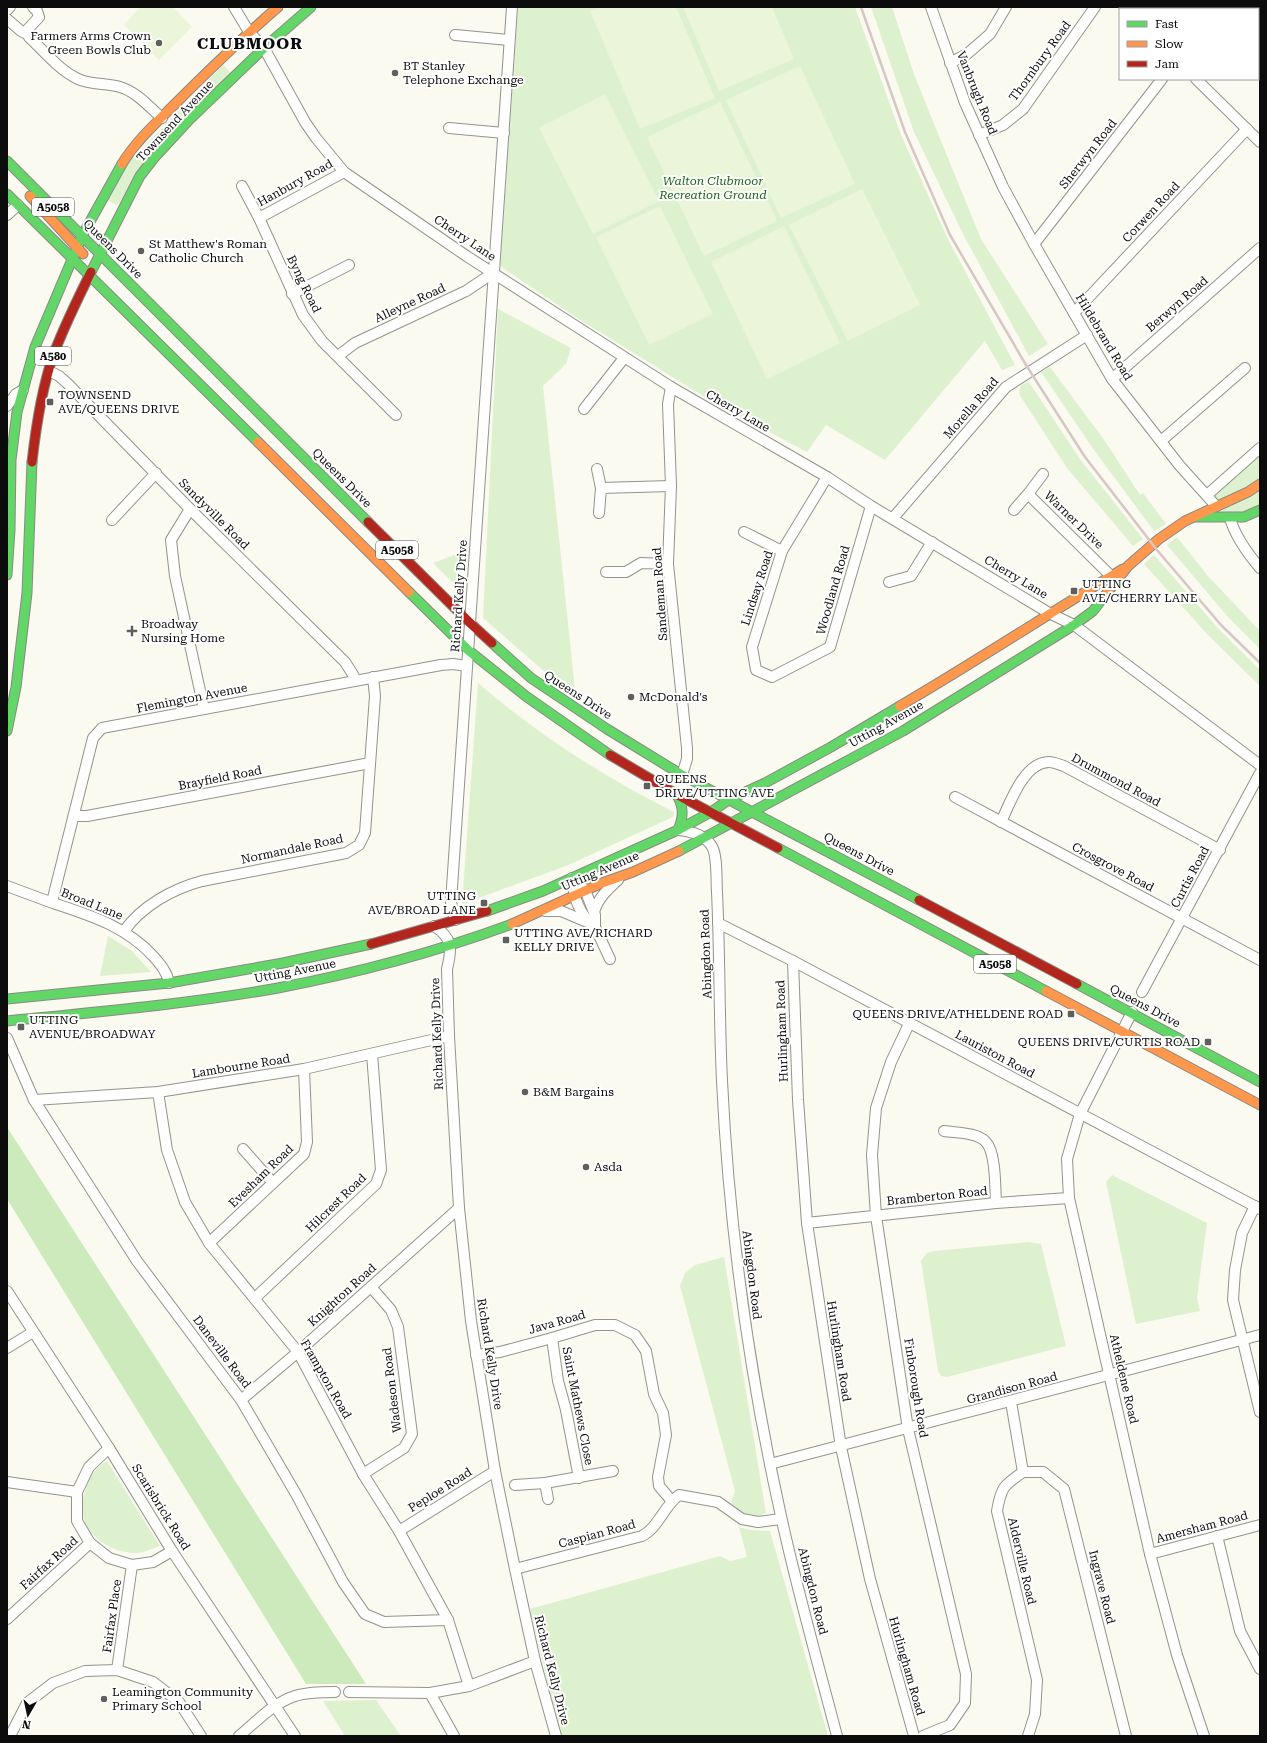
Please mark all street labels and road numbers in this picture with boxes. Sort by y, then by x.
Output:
street label: Thornbury Road [1006,18,1074,104]
street label: Vanbrugh Road [954,49,1000,137]
street label: Townsend Avenue [134,77,216,164]
street label: Sherwyn Road [1056,116,1120,192]
street label: Hanbury Road [255,156,335,209]
street label: Corwen Road [1119,179,1183,245]
road number: A5058 [32,198,74,216]
street label: Cherry Lane [431,212,499,264]
street label: Queens Drive [80,216,146,282]
street label: Byng Road [284,253,324,315]
street label: Berwyn Road [1143,273,1211,335]
street label: Alleyne Road [372,280,448,325]
street label: Hildebrand Road [1073,291,1136,383]
road number: A580 [35,347,71,365]
street label: Morella Road [941,374,1002,441]
street label: Cherry Lane [704,387,773,435]
street label: Queens Drive [309,445,375,511]
street label: Sandyville Road [176,476,252,552]
street label: Warner Drive [1042,488,1107,552]
street label: Richard Kelly Drive [448,539,470,653]
road number: A5058 [376,541,418,559]
street label: Woodland Road [814,543,853,636]
street label: Sandeman Road [650,546,670,641]
street label: Lindsay Road [738,548,776,627]
street label: Cherry Lane [982,553,1051,602]
street label: Queens Drive [541,668,615,722]
street label: Flemington Avenue [135,680,249,716]
street label: Utting Avenue [846,698,926,750]
street label: Drummond Road [1069,751,1163,810]
street label: Brayfield Road [177,763,263,793]
street label: Queens Drive [821,829,897,879]
street label: Normandale Road [240,831,345,867]
street label: Crosgrove Road [1069,839,1157,895]
street label: Curtis Road [1168,843,1212,910]
street label: Utting Avenue [559,848,641,894]
street label: Broad Lane [59,885,125,923]
street label: Abingdon Road [697,909,715,999]
road number: A5058 [974,955,1016,973]
street label: Utting Avenue [253,956,337,986]
street label: Richard Kelly Drive [428,977,446,1090]
street label: Hurlingham Road [773,979,791,1082]
street label: Queens Drive [1107,981,1183,1031]
street label: Lauriston Road [953,1027,1037,1081]
street label: Lambourne Road [191,1051,291,1081]
street label: Evesham Road [226,1141,296,1210]
street label: Hilcrest Road [303,1171,369,1235]
street label: Bramberton Road [886,1184,989,1208]
street label: Abingdon Road [740,1230,764,1321]
street label: Knighton Road [305,1261,379,1329]
street label: Richard Kelly Drive [474,1297,506,1411]
street label: Hurlingham Road [824,1299,854,1403]
street label: Java Road [527,1307,587,1337]
street label: Daneville Road [190,1313,254,1391]
street label: Atheldene Road [1107,1333,1141,1426]
street label: Frampton Road [298,1337,355,1421]
street label: Finborough Road [901,1337,931,1439]
street label: Wadeson Road [380,1346,404,1433]
street label: Saint Mathews Close [560,1346,596,1467]
street label: Grandison Road [965,1369,1059,1407]
street label: Scarisbrick Road [129,1461,193,1553]
street label: Peploe Road [406,1465,475,1515]
street label: Amersham Road [1155,1508,1250,1546]
street label: Alderville Road [1005,1516,1039,1606]
street label: Caspian Road [557,1517,637,1551]
street label: Fairfax Road [17,1533,81,1592]
street label: Abingdon Road [795,1546,831,1637]
street label: Ingrave Road [1086,1548,1118,1626]
street label: Fairfax Place [100,1578,124,1654]
street label: Richard Kelly Drive [532,1614,573,1727]
street label: Hurlingham Road [886,1615,928,1717]

